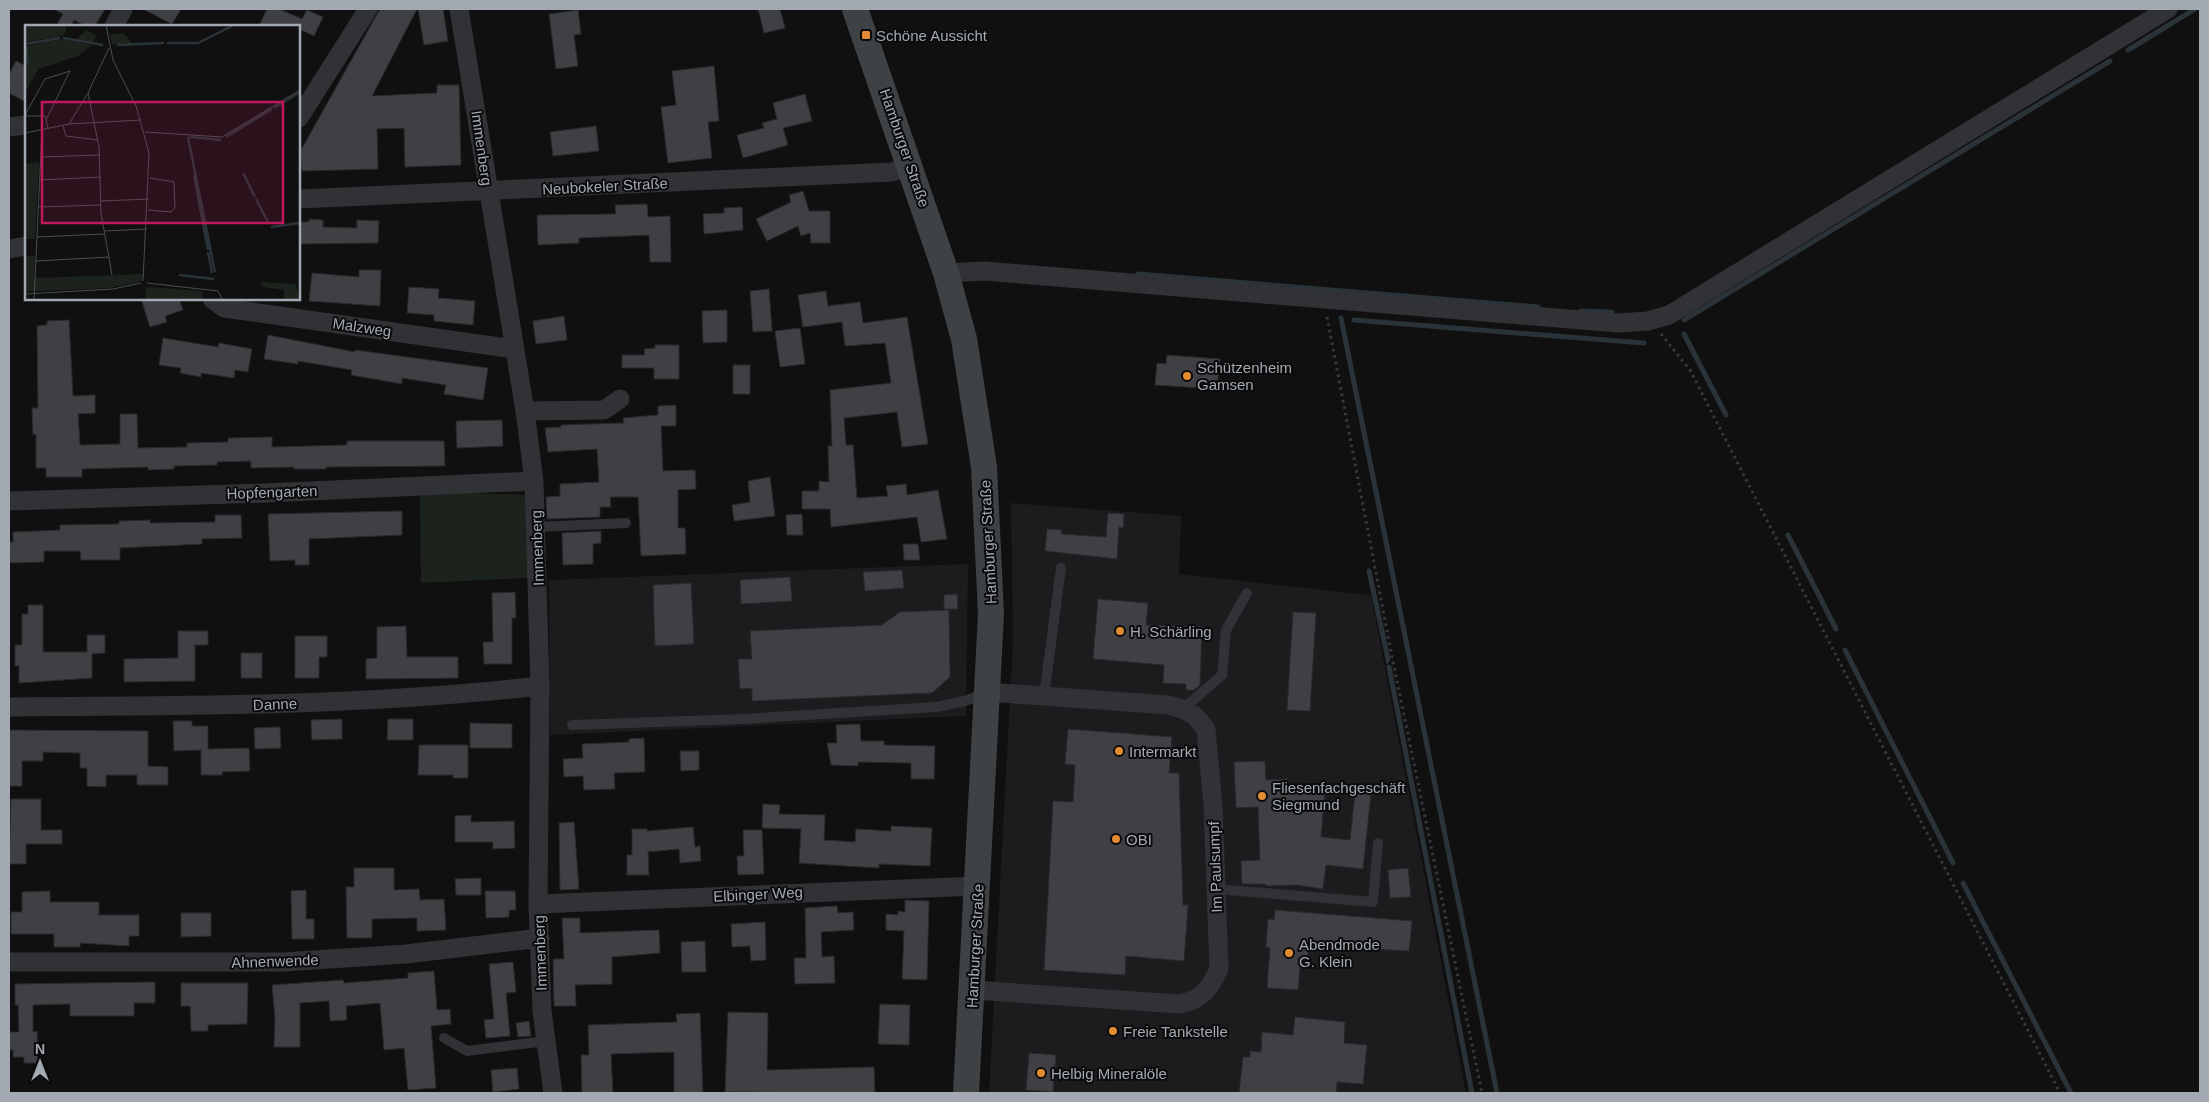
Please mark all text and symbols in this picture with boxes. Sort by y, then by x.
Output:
inset map [25,25,300,300]
place label: Schöne Aussicht [876,27,988,44]
marker: Schöne Aussicht [860,29,872,41]
street label: Hamburger Straße [877,87,933,209]
street label: Immenberg [468,109,496,187]
street label: Neubokeler Straße [542,174,668,198]
street label: Malzweg [332,314,392,340]
place label: Schützenheim Gamsen [1197,359,1292,393]
marker: Schützenheim Gamsen [1181,370,1193,382]
street label: Hamburger Straße [976,480,1000,604]
street label: Hopfengarten [226,482,318,502]
street label: Immenberg [527,510,547,586]
place label: H. Schärling [1130,623,1212,640]
marker: H. Schärling [1114,625,1126,637]
street label: Danne [253,695,297,713]
place label: Intermarkt [1129,743,1197,760]
marker: Intermarkt [1113,745,1125,757]
place label: Fliesenfachgeschäft Siegmund [1272,779,1406,813]
marker: Fliesenfachgeschäft Siegmund [1256,790,1268,802]
street label: Im Paulsumpf [1205,820,1225,913]
place label: OBI [1126,831,1152,848]
marker: OBI [1110,833,1122,845]
street label: Elbinger Weg [713,883,803,905]
street label: Hamburger Straße [963,884,987,1008]
street label: Immenberg [530,915,550,991]
place label: Abendmode G. Klein [1299,936,1380,970]
marker: Abendmode G. Klein [1283,947,1295,959]
street label: Ahnenwende [231,951,319,971]
place label: Freie Tankstelle [1123,1023,1228,1040]
marker: Freie Tankstelle [1107,1025,1119,1037]
north arrow [15,1037,65,1087]
text: N [35,1041,45,1057]
place label: Helbig Mineralöle [1051,1065,1167,1082]
marker: Helbig Mineralöle [1035,1067,1047,1079]

